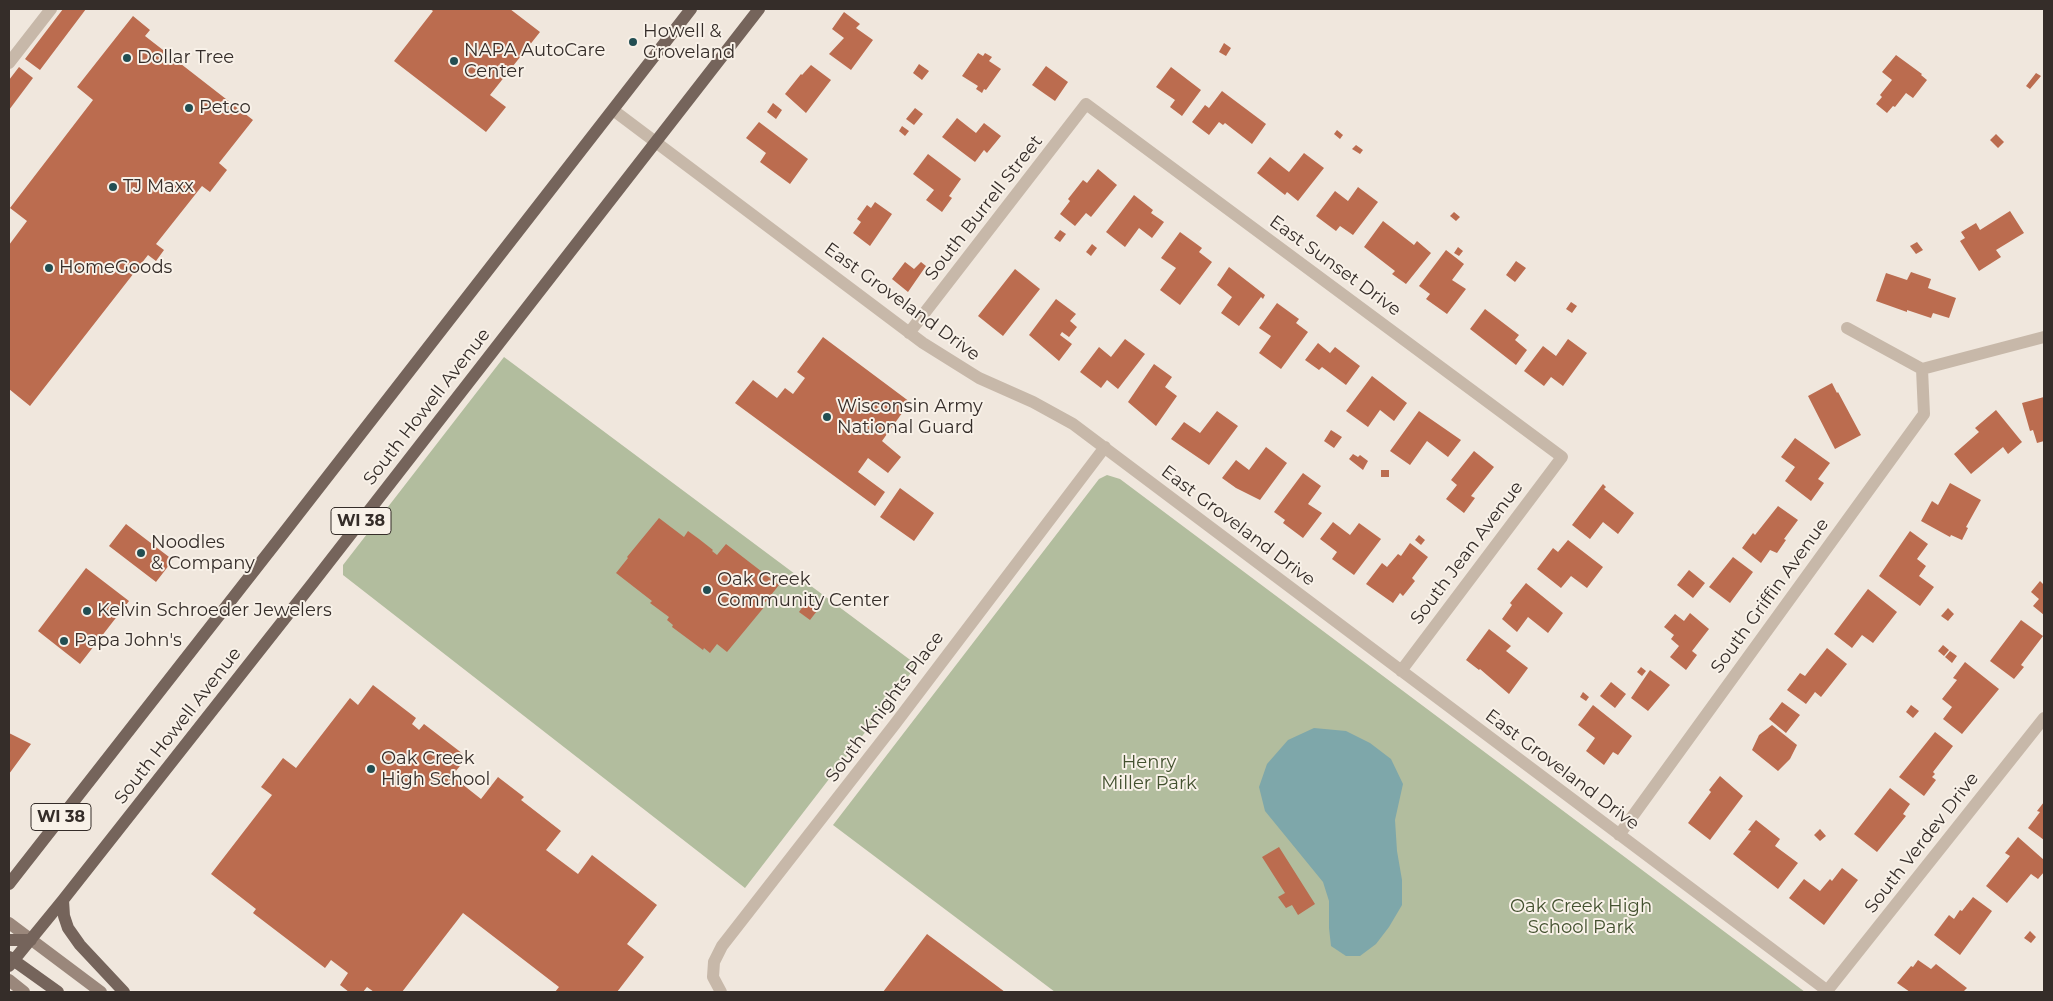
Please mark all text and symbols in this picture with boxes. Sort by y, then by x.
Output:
place label: Howell & Groveland [643,21,735,64]
marker: Howell & Groveland [627,36,639,48]
place label: NAPA AutoCare Center [464,40,605,82]
place label: Dollar Tree [137,47,234,69]
marker: Dollar Tree [121,52,133,64]
marker: NAPA AutoCare Center [448,55,460,67]
place label: Petco [199,97,251,119]
marker: Petco [183,102,195,114]
street label: South Burrell Street [921,131,1047,285]
place label: TJ Maxx [123,176,194,198]
marker: TJ Maxx [107,181,119,193]
street label: East Sunset Drive [1265,211,1405,321]
street label: East Groveland Drive [820,238,984,366]
place label: HomeGoods [59,257,172,279]
marker: HomeGoods [43,262,55,274]
street label: South Howell Avenue [359,324,495,490]
place label: Wisconsin Army National Guard [837,396,983,438]
marker: Wisconsin Army National Guard [821,411,833,423]
street label: East Groveland Drive [1157,461,1319,591]
street label: South Jean Avenue [1406,477,1528,629]
road number: WI 38 [331,508,391,534]
street label: South Griffin Avenue [1706,514,1834,678]
place label: Noodles & Company [151,532,255,574]
marker: Noodles & Company [135,547,147,559]
place label: Oak Creek Community Center [717,569,889,612]
marker: Oak Creek Community Center [701,584,713,596]
place label: Kelvin Schroeder Jewelers [97,600,332,622]
marker: Kelvin Schroeder Jewelers [81,605,93,617]
street label: South Knights Place [821,628,949,786]
place label: Papa John's [74,630,182,652]
marker: Papa John's [58,635,70,647]
street label: South Howell Avenue [110,643,246,809]
street label: East Groveland Drive [1481,705,1643,835]
place label: Oak Creek High School [381,748,490,791]
park label: Henry Miller Park [1101,752,1197,794]
marker: Oak Creek High School [365,763,377,775]
street label: South Verdev Drive [1860,768,1984,918]
road number: WI 38 [31,804,91,830]
park label: Oak Creek High School Park [1510,896,1652,939]

